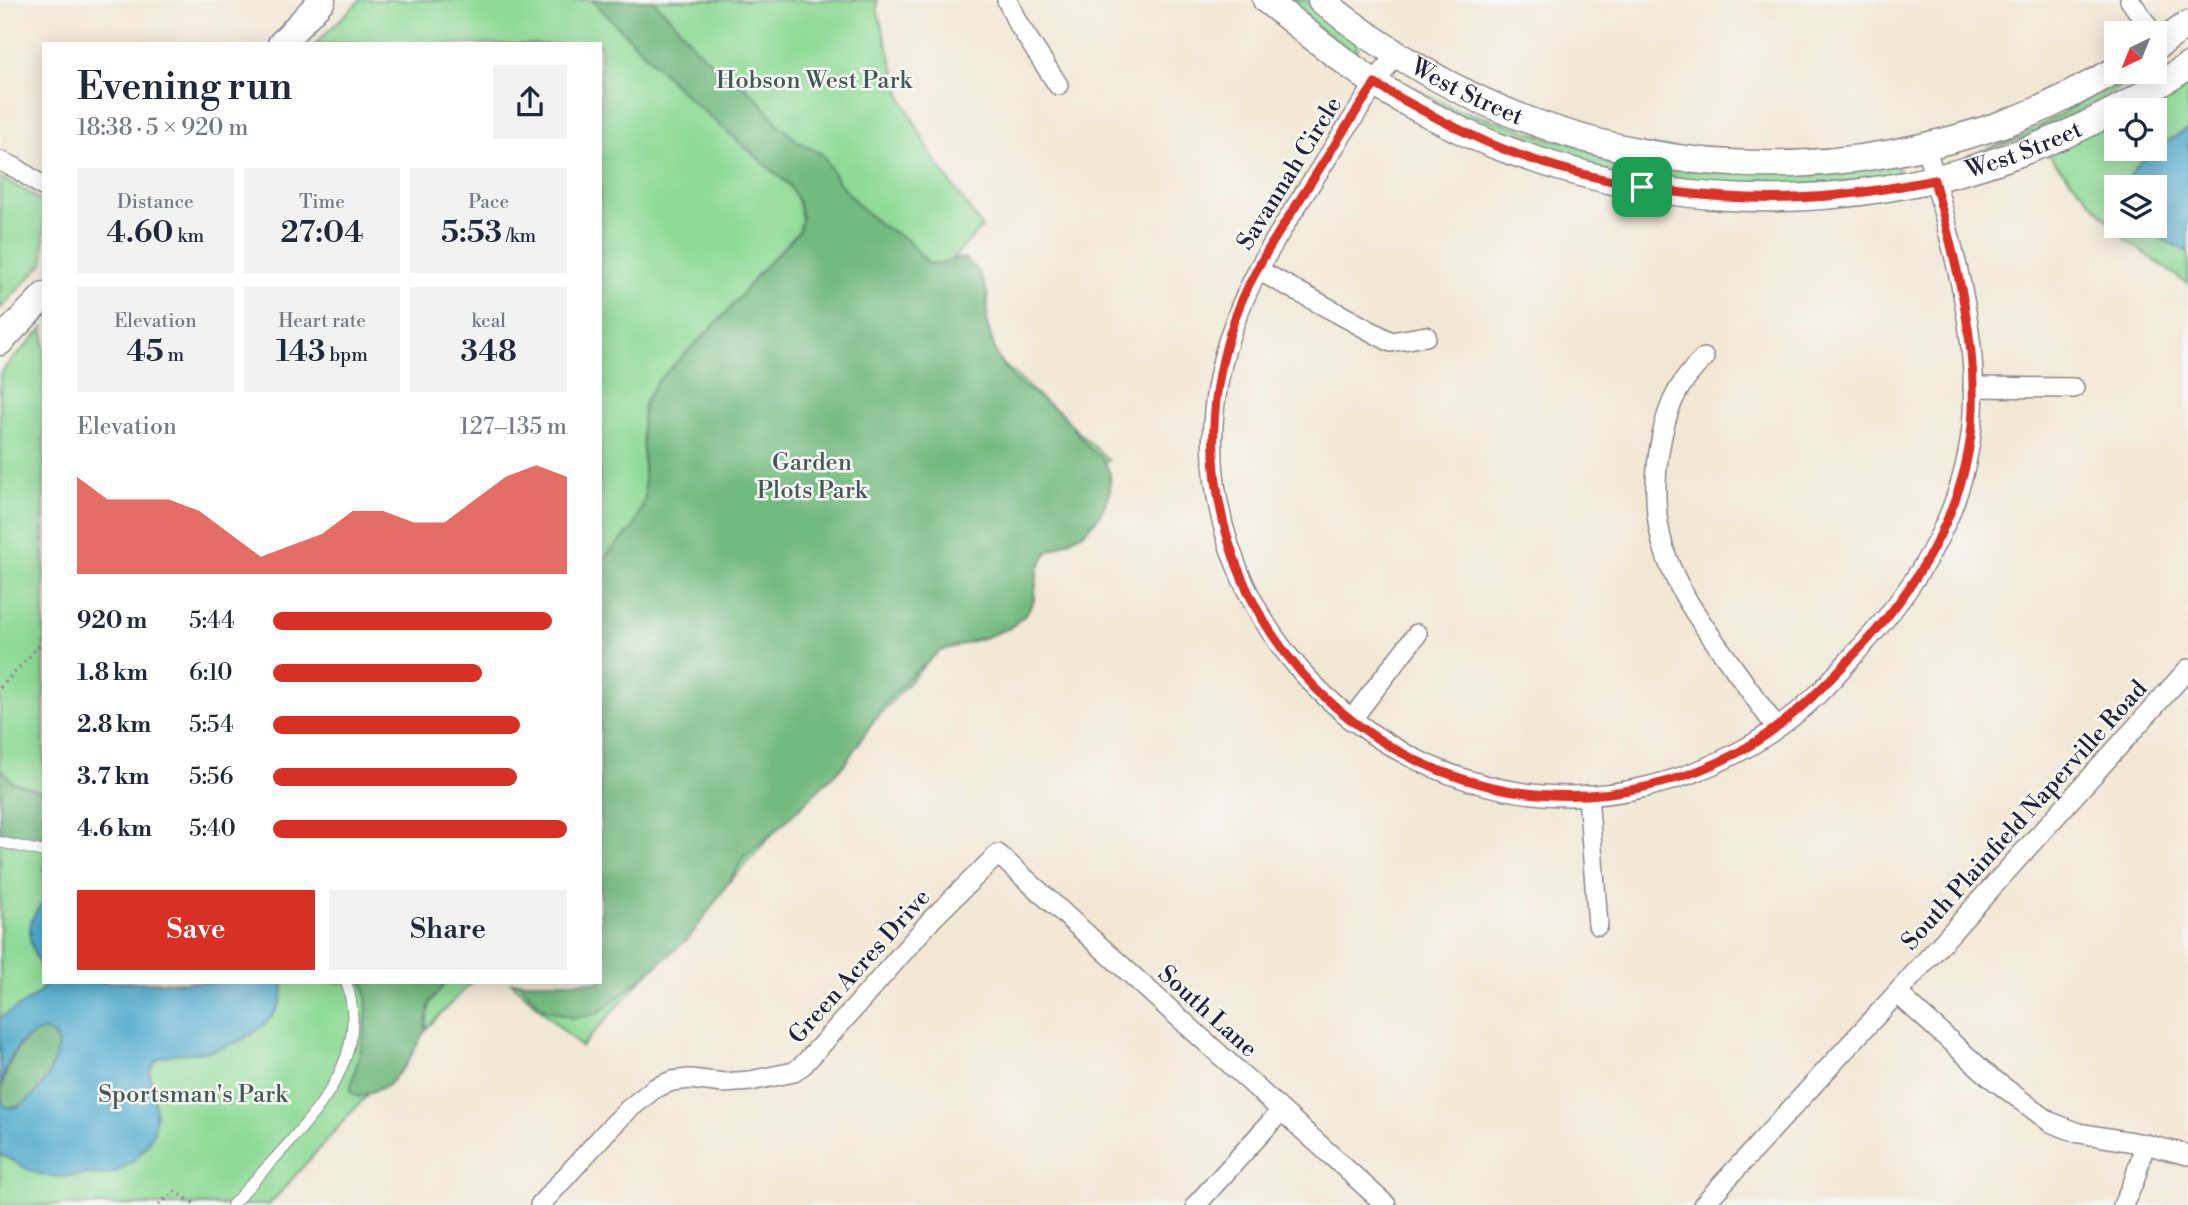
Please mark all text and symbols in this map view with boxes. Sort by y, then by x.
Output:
north arrow [2104,21,2166,84]
map controls [2104,21,2167,238]
street label: West Street [1404,52,1528,133]
text: Evening run [77,64,292,111]
button: share [493,65,567,139]
park label: Hobson West Park [716,66,913,96]
street label: Savannah Circle [1231,91,1349,256]
button: locate [2104,98,2167,161]
text: 18:38 · 5 × 920 m [77,114,248,142]
street label: West Street [1961,115,2088,186]
pin [1612,157,1672,217]
icon: arrive [1623,168,1661,206]
button: layers [2104,175,2167,238]
text: Distance [117,190,194,214]
text: Time [299,190,345,214]
text: Pace [468,190,509,214]
text: 4.60 [107,214,174,252]
text: 27:04 [280,214,364,252]
text: 5:53 [441,214,502,252]
text: km [174,224,204,248]
text: /km [502,224,536,248]
text: Elevation [114,309,196,333]
text: Heart rate [278,309,366,333]
text: kcal [471,309,506,333]
text: 45 [126,333,164,371]
text: 143 [276,333,326,371]
text: 348 [461,333,517,371]
text: m [164,343,184,367]
text: bpm [326,343,368,367]
text: Elevation [77,413,177,441]
text: 127–135 m [459,413,567,441]
park label: Garden Plots Park [757,448,869,506]
text: 920 m [77,607,147,635]
text: 5:44 [189,607,235,635]
text: 1.8 km [77,659,148,687]
text: 6:10 [189,659,233,687]
street label: South Plainfield Naperville Road [1895,674,2154,957]
text: 2.8 km [77,711,151,739]
text: 5:54 [189,711,234,739]
text: 3.7 km [77,763,150,791]
text: 5:56 [189,763,233,791]
text: 4.6 km [77,815,152,843]
text: 5:40 [189,815,236,843]
street label: Green Acres Drive [782,883,937,1050]
button: Save [77,890,315,970]
button: Share [329,890,567,970]
street label: South Lane [1151,959,1263,1064]
park label: Sportsman's Park [98,1080,289,1110]

